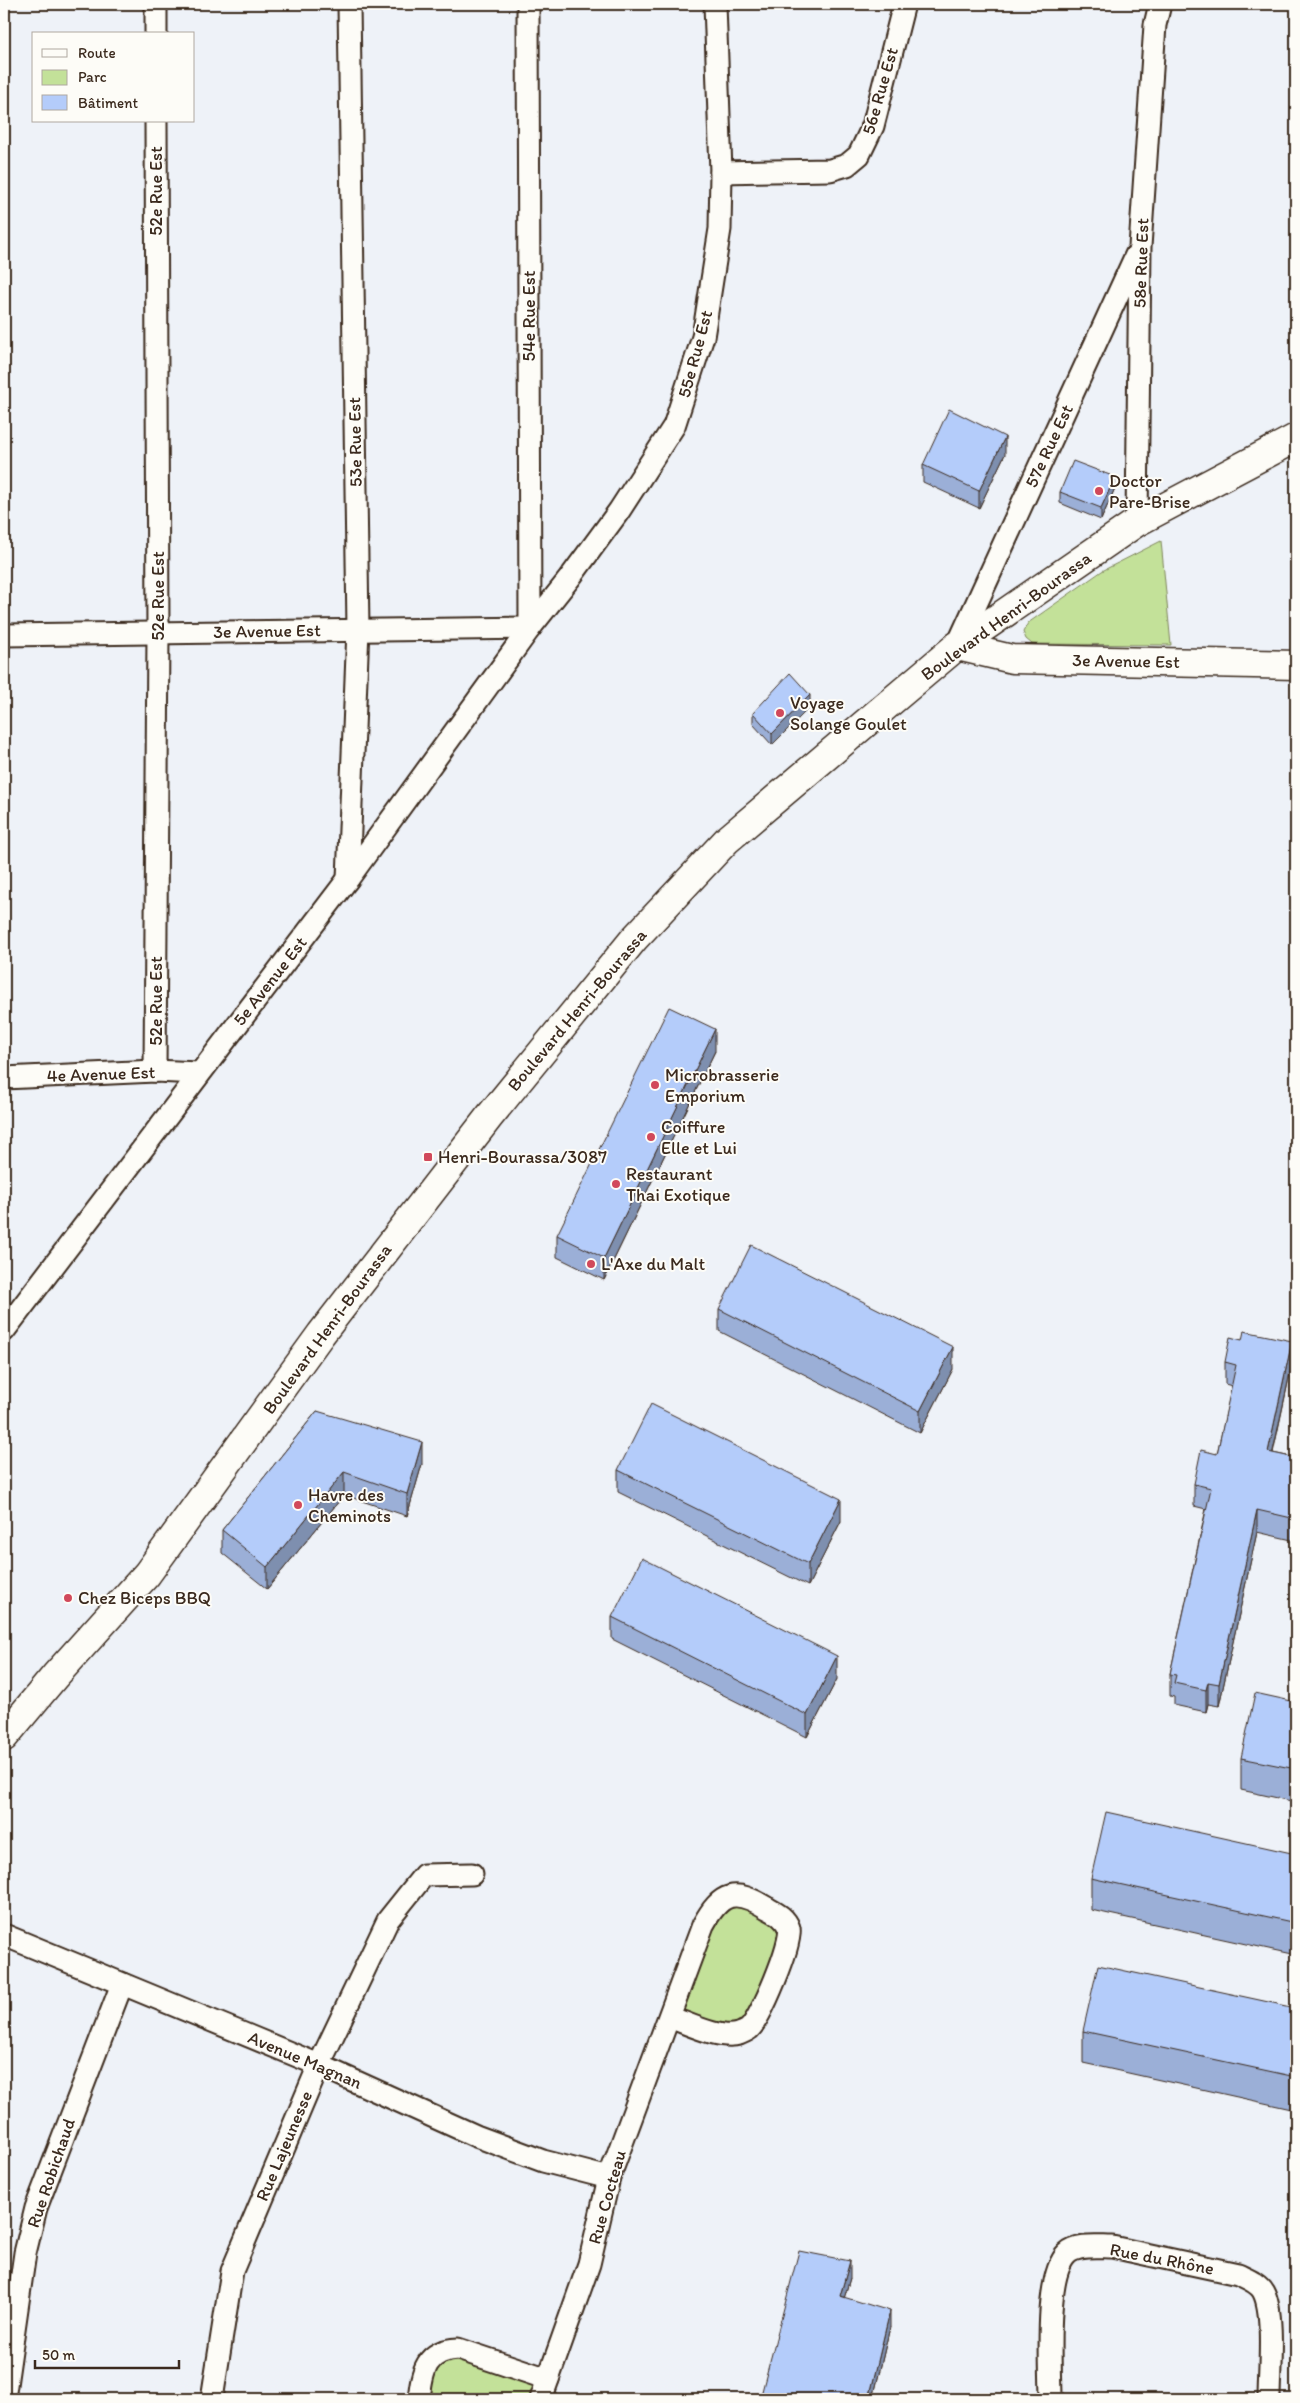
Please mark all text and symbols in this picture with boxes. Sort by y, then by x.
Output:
legend [32,32,195,122]
text: Route [78,44,116,62]
street label: 56e Rue Est [857,45,903,137]
text: Parc [78,68,107,86]
text: Bâtiment [78,94,139,112]
street label: 52e Rue Est [145,146,167,236]
street label: 58e Rue Est [1128,217,1154,308]
street label: 54e Rue Est [518,270,540,362]
street label: 55e Rue Est [673,308,717,400]
street label: 53e Rue Est [343,397,367,487]
street label: 57e Rue Est [1020,401,1078,491]
place label: Doctor Pare-Brise [1109,470,1190,513]
marker: Doctor Pare-Brise [1093,485,1105,497]
street label: Boulevard Henri-Bourassa [917,546,1096,685]
street label: 52e Rue Est [147,551,169,641]
street label: 3e Avenue Est [213,619,321,643]
street label: 3e Avenue Est [1072,649,1180,673]
place label: Voyage Solange Goulet [790,692,907,735]
marker: Voyage Solange Goulet [774,707,786,719]
street label: Boulevard Henri-Bourassa [503,924,652,1096]
street label: 5e Avenue Est [228,932,312,1030]
street label: 52e Rue Est [145,956,167,1046]
street label: 4e Avenue Est [46,1061,156,1087]
place label: Microbrasserie Emporium [665,1064,779,1107]
marker: Microbrasserie Emporium [649,1079,661,1091]
place label: Coiffure Elle et Lui [661,1116,737,1159]
marker: Coiffure Elle et Lui [645,1131,657,1143]
place label: Henri-Bourassa/3087 [438,1146,607,1168]
marker: Henri-Bourassa/3087 [422,1151,434,1163]
place label: Restaurant Thai Exotique [626,1163,731,1206]
marker: Restaurant Thai Exotique [610,1178,622,1190]
street label: Boulevard Henri-Bourassa [258,1239,397,1418]
place label: L'Axe du Malt [601,1253,706,1275]
marker: L'Axe du Malt [585,1258,597,1270]
place label: Havre des Cheminots [308,1484,391,1527]
marker: Havre des Cheminots [292,1499,304,1511]
place label: Chez Biceps BBQ [78,1587,211,1609]
marker: Chez Biceps BBQ [62,1592,74,1604]
street label: Avenue Magnan [245,2026,366,2094]
street label: Rue Lajeunesse [251,2088,317,2204]
street label: Rue Robichaud [22,2115,80,2231]
street label: Rue Cocteau [583,2147,631,2247]
street label: Rue du Rhône [1108,2238,1216,2280]
scale bar [35,2338,179,2370]
text: 50 m [42,2346,75,2364]

